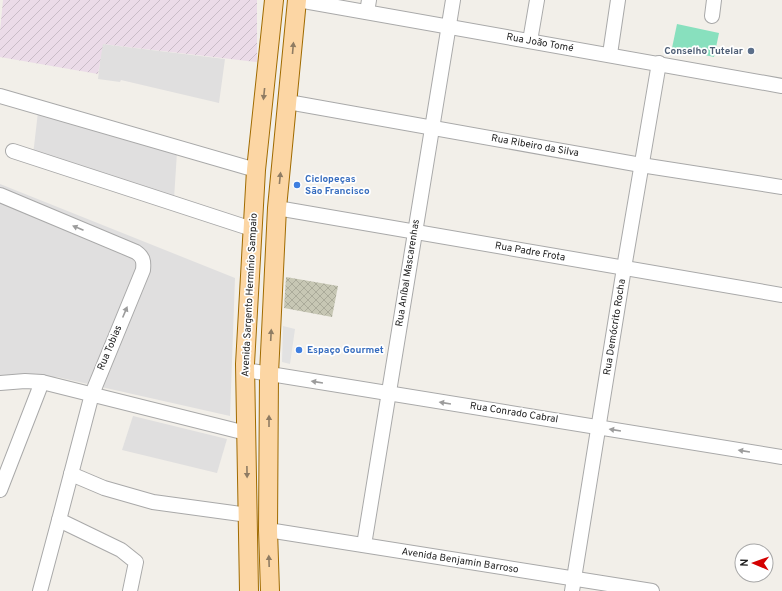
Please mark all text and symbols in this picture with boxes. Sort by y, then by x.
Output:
street label: Rua João Tomé [505,31,575,55]
one-way arrow [289,42,296,54]
place label: Conselho Tutelar [664,45,744,58]
marker: Conselho Tutelar [746,46,756,56]
one-way arrow [261,88,267,101]
street label: Rua Ribeiro da Silva [490,132,580,160]
one-way arrow [277,172,283,184]
place label: Ciclopeças São Francisco [305,173,370,198]
marker: Ciclopeças São Francisco [292,180,302,190]
street label: Avenida Sargento Hermínio Sampaio [239,212,261,377]
street label: Rua Aníbal Mascarenhas [393,218,423,328]
one-way arrow [71,224,83,230]
street label: Rua Padre Frota [494,239,566,265]
street label: Rua Demócrito Rocha [601,278,629,376]
one-way arrow [122,306,128,318]
street label: Rua Tobias [95,323,125,373]
one-way arrow [268,328,274,341]
place label: Espaço Gourmet [307,344,384,357]
marker: Espaço Gourmet [294,345,304,355]
one-way arrow [311,379,323,385]
one-way arrow [439,400,451,406]
street label: Rua Conrado Cabral [469,400,559,426]
one-way arrow [266,414,272,427]
one-way arrow [609,427,621,433]
one-way arrow [737,448,750,454]
one-way arrow [243,466,250,478]
north arrow [734,543,774,583]
street label: Avenida Benjamin Barroso [401,545,520,577]
one-way arrow [266,554,272,567]
text: N [738,558,752,567]

